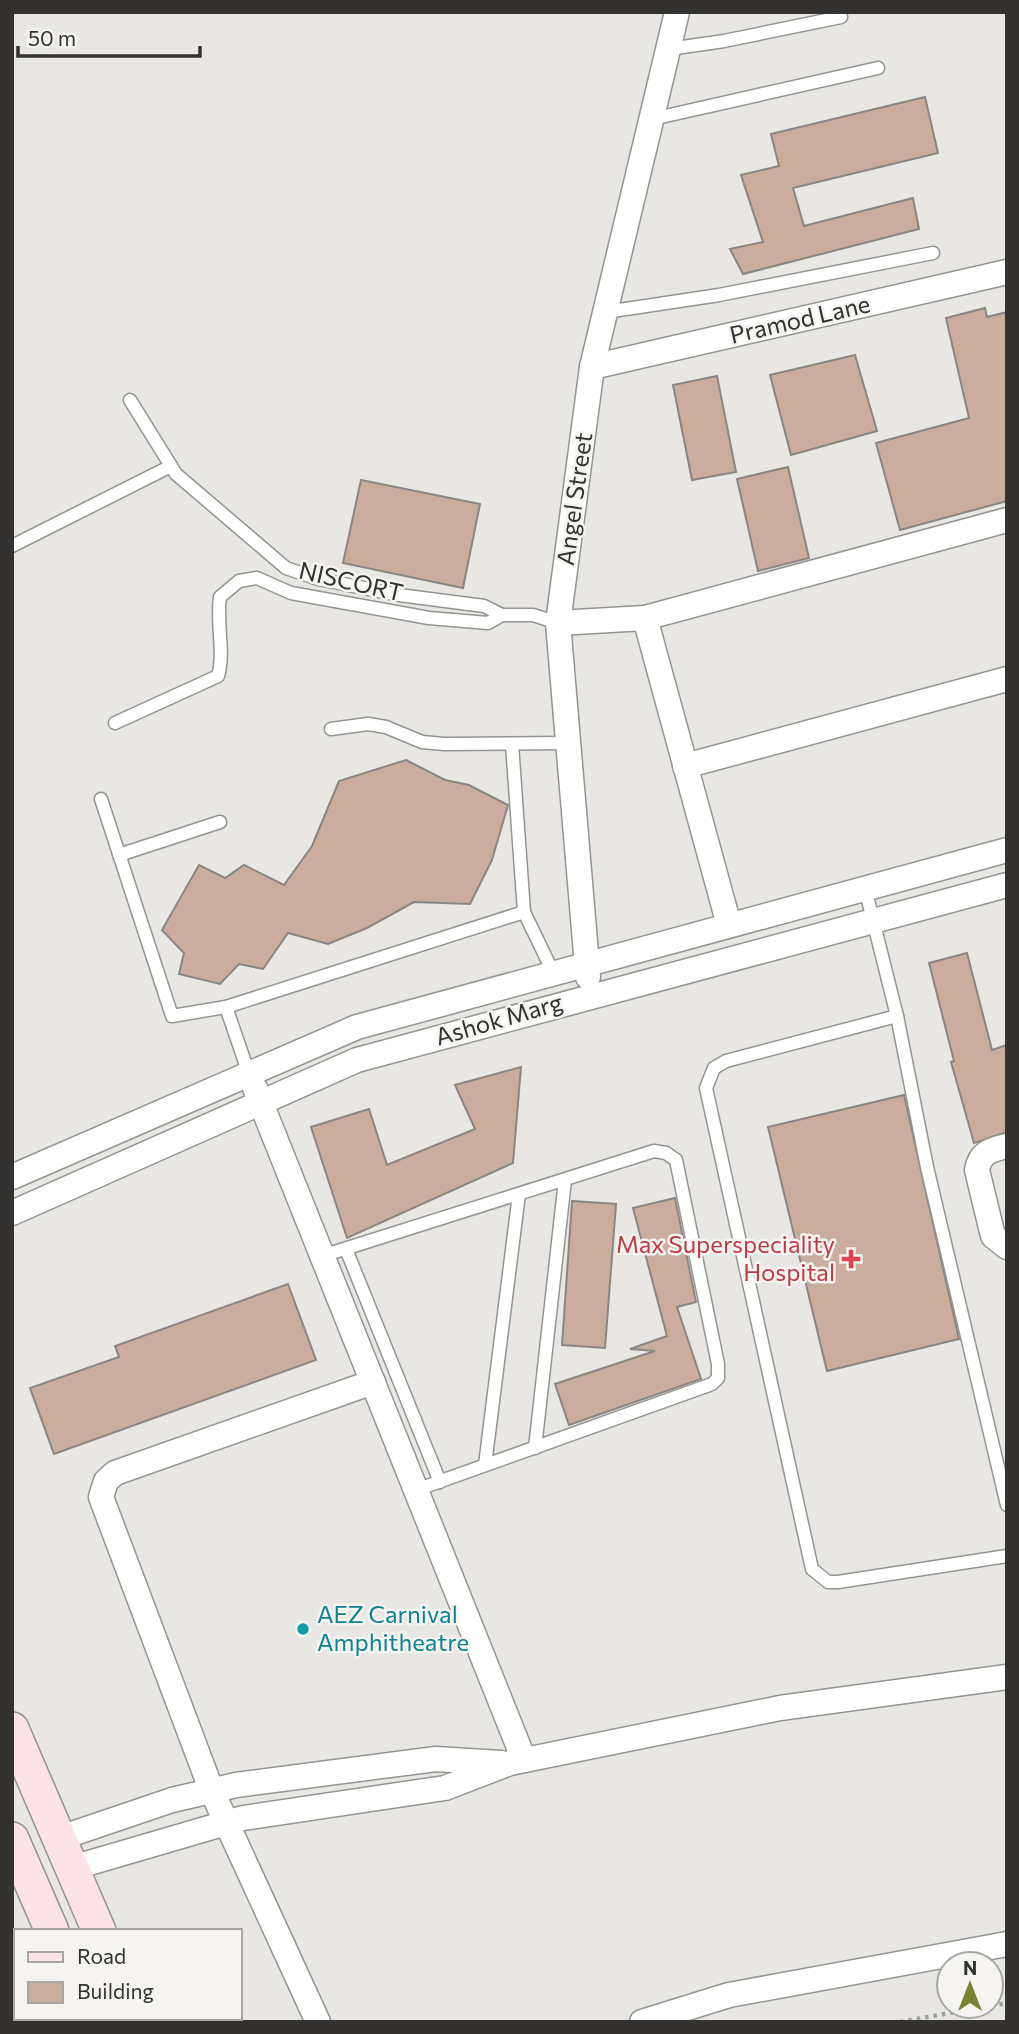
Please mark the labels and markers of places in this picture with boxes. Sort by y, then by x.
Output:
place label: Max Superspeciality Hospital [616,1229,835,1286]
marker: Max Superspeciality Hospital [841,1249,861,1269]
place label: AEZ Carnival Amphitheatre [317,1599,469,1656]
marker: AEZ Carnival Amphitheatre [295,1621,311,1637]

